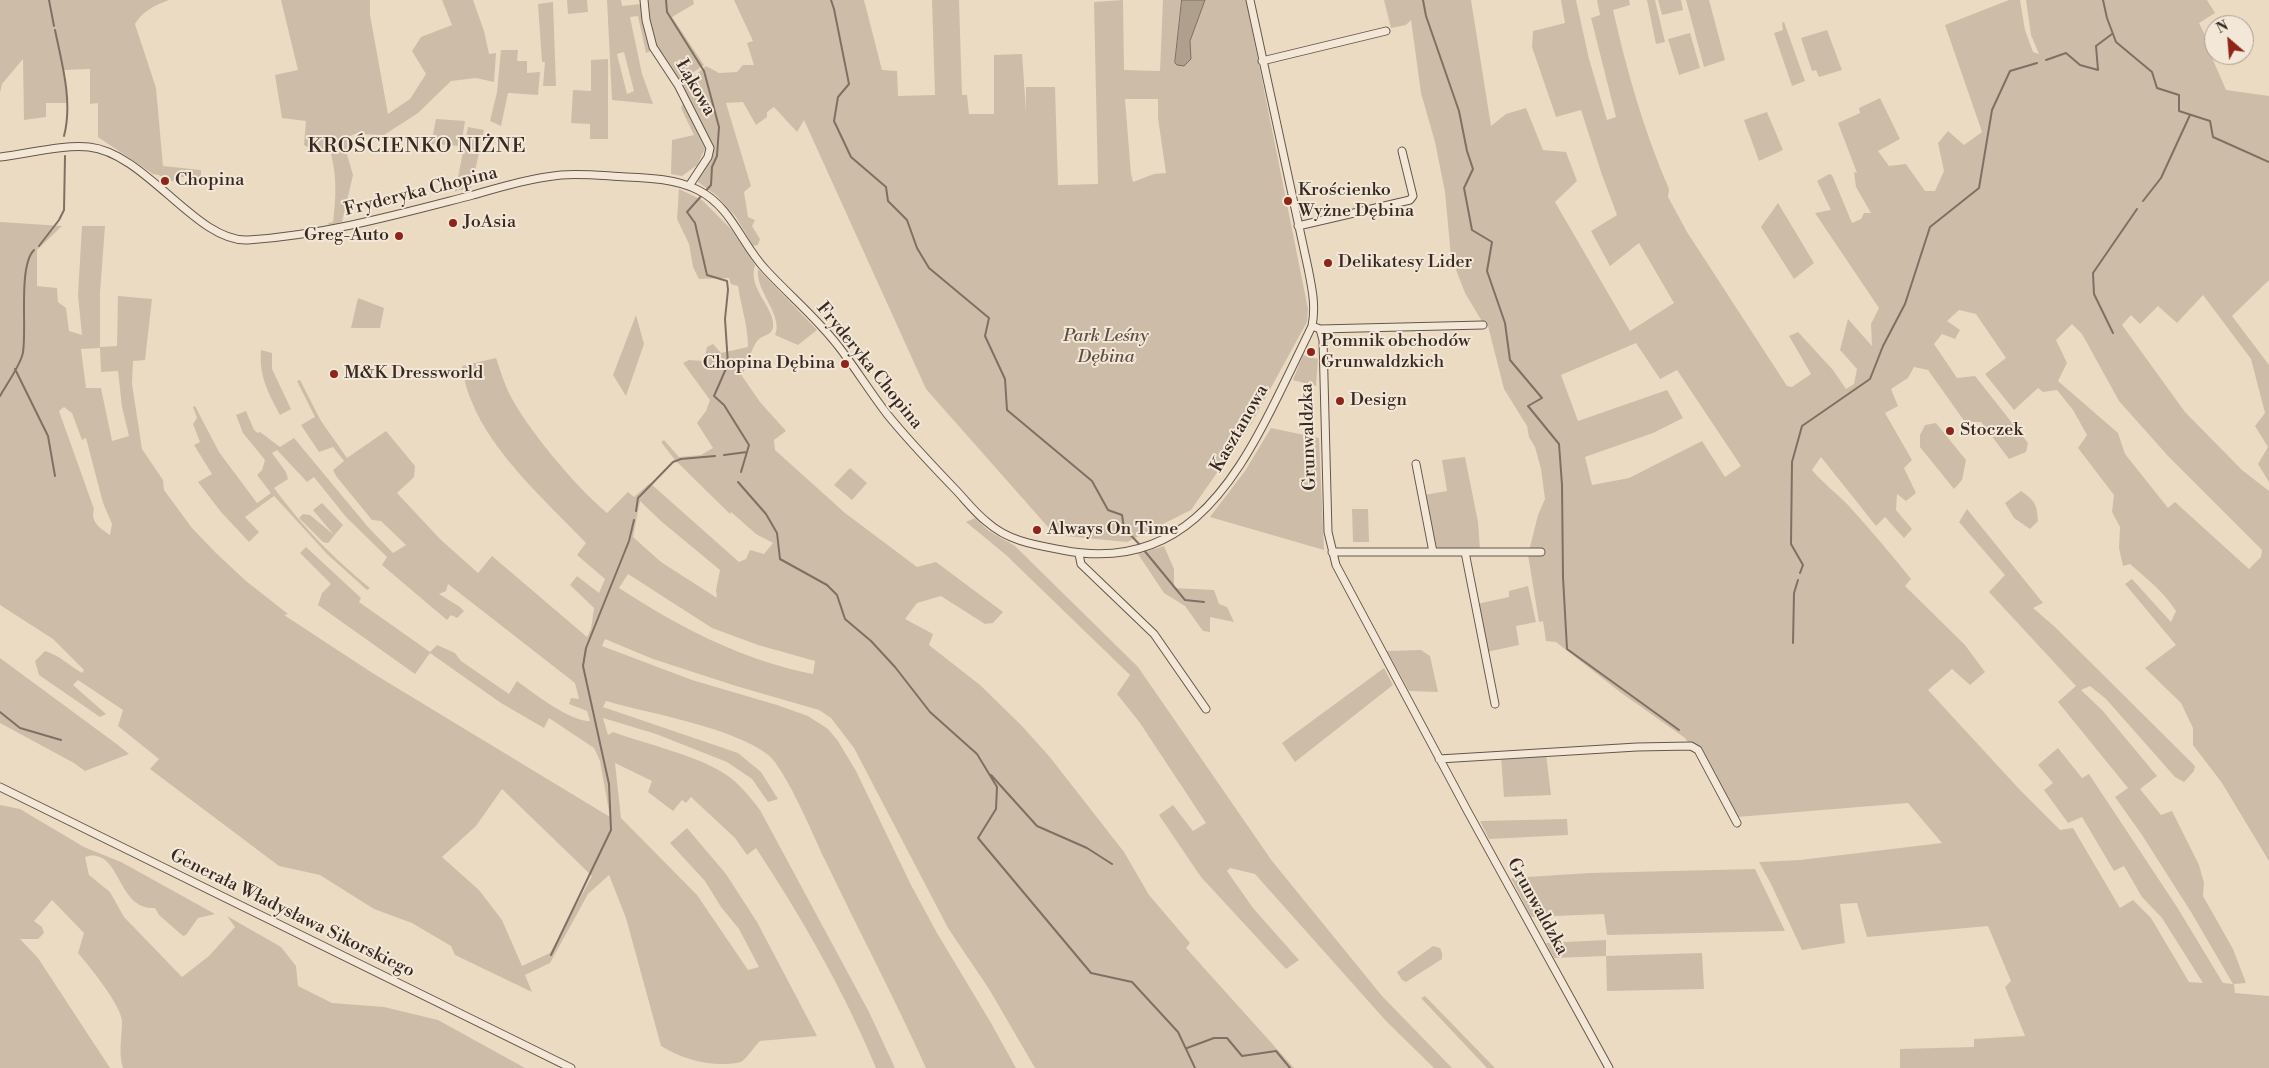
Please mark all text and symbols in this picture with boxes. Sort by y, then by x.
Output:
north arrow [2204,15,2254,65]
text: N [2214,17,2232,38]
street label: Łąkowa [670,56,720,120]
district label: KROŚCIENKO NIŻNE [305,135,529,159]
street label: Fryderyka Chopina [342,163,500,221]
place label: Chopina [175,170,244,192]
marker: Chopina [159,175,171,187]
place label: Krościenko Wyżne Dębina [1298,180,1414,222]
marker: Krościenko Wyżne Dębina [1282,195,1294,207]
place label: JoAsia [463,212,516,234]
marker: JoAsia [447,217,459,229]
place label: Greg-Auto [304,225,389,247]
marker: Greg-Auto [393,230,405,242]
place label: Delikatesy Lider [1338,252,1472,274]
marker: Delikatesy Lider [1322,257,1334,269]
street label: Fryderyka Chopina [811,298,927,434]
park label: Park Leśny Dębina [1063,326,1149,368]
place label: Pomnik obchodów Grunwaldzkich [1321,331,1470,374]
marker: Pomnik obchodów Grunwaldzkich [1305,346,1317,358]
place label: Chopina Dębina [703,353,835,375]
marker: Chopina Dębina [839,358,851,370]
place label: M&K Dressworld [344,363,483,385]
marker: M&K Dressworld [328,368,340,380]
street label: Kasztanowa [1206,381,1274,477]
street label: Grunwaldzka [1296,383,1322,491]
place label: Design [1350,390,1407,412]
marker: Design [1334,395,1346,407]
place label: Stoczek [1960,420,2023,442]
marker: Stoczek [1944,425,1956,437]
place label: Always On Time [1047,519,1178,541]
marker: Always On Time [1031,524,1043,536]
street label: Generała Władysława Sikorskiego [166,845,418,983]
street label: Grunwaldzka [1502,855,1572,959]

